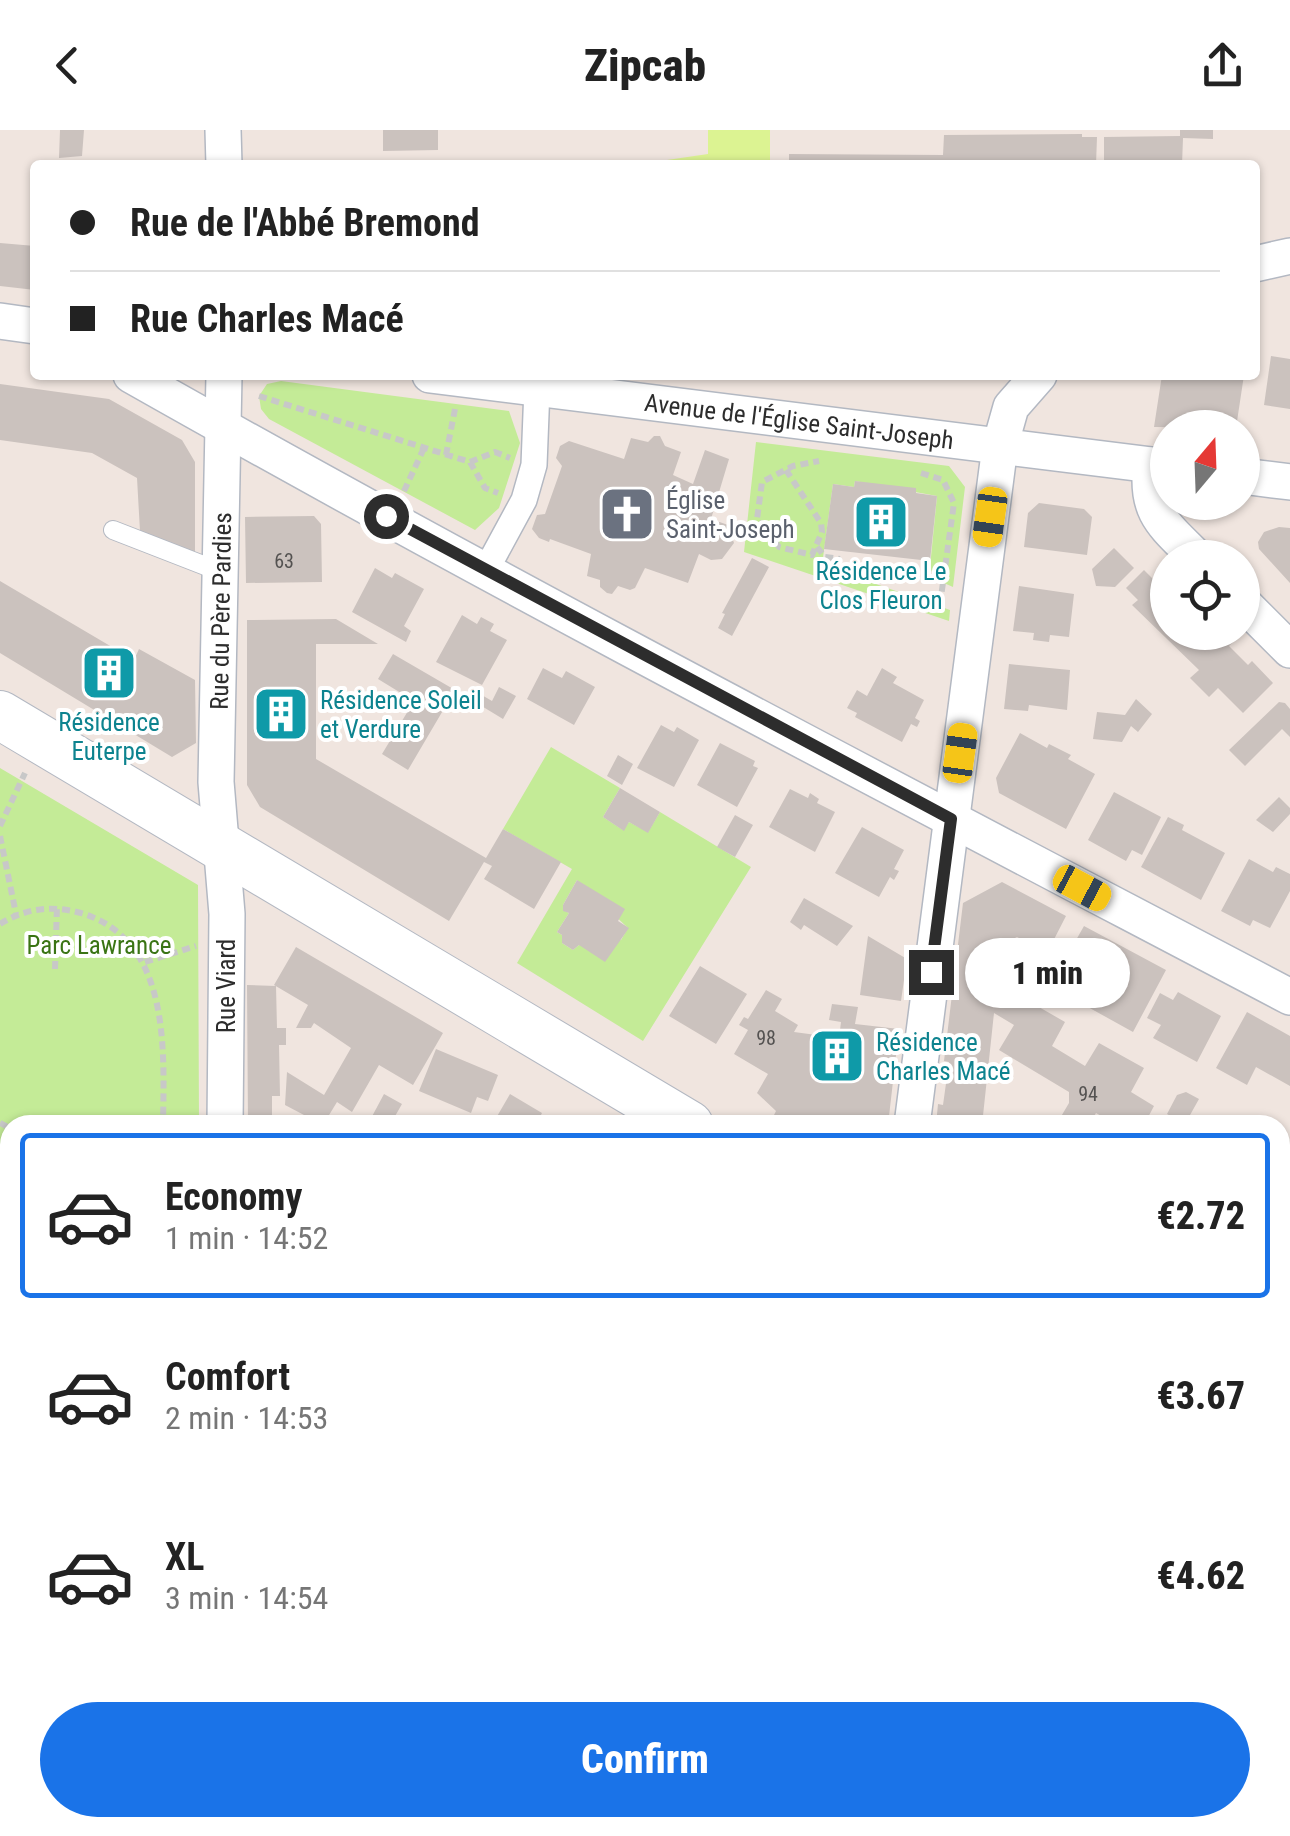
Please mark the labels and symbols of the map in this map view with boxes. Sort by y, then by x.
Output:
street label: Avenue de l'Église Saint-Joseph [643,387,955,455]
north arrow [1150,410,1260,520]
church icon: Église Saint-Joseph [597,484,657,544]
place label: Église Saint-Joseph [666,485,795,544]
car [971,485,1009,549]
building icon: Résidence Le Clos Fleuron [851,492,911,552]
route start [364,494,409,539]
street label: Rue du Père Pardies [205,512,237,710]
house number: 63 [274,549,294,573]
place label: Résidence Le Clos Fleuron [816,557,946,615]
building icon: Résidence Euterpe [79,643,139,703]
building icon: Résidence Soleil et Verdure [251,684,311,744]
place label: Résidence Soleil et Verdure [320,686,482,744]
place label: Résidence Euterpe [58,708,160,766]
car [941,721,979,785]
car [1048,861,1116,915]
park label: Parc Lawrance [27,931,171,960]
callout: 1 min [966,937,1131,1007]
street label: Rue Viard [212,939,241,1033]
route end [909,950,954,995]
house number: 98 [756,1026,776,1050]
building icon: Résidence Charles Macé [807,1026,867,1086]
place label: Résidence Charles Macé [876,1028,1011,1086]
house number: 94 [1078,1082,1098,1106]

